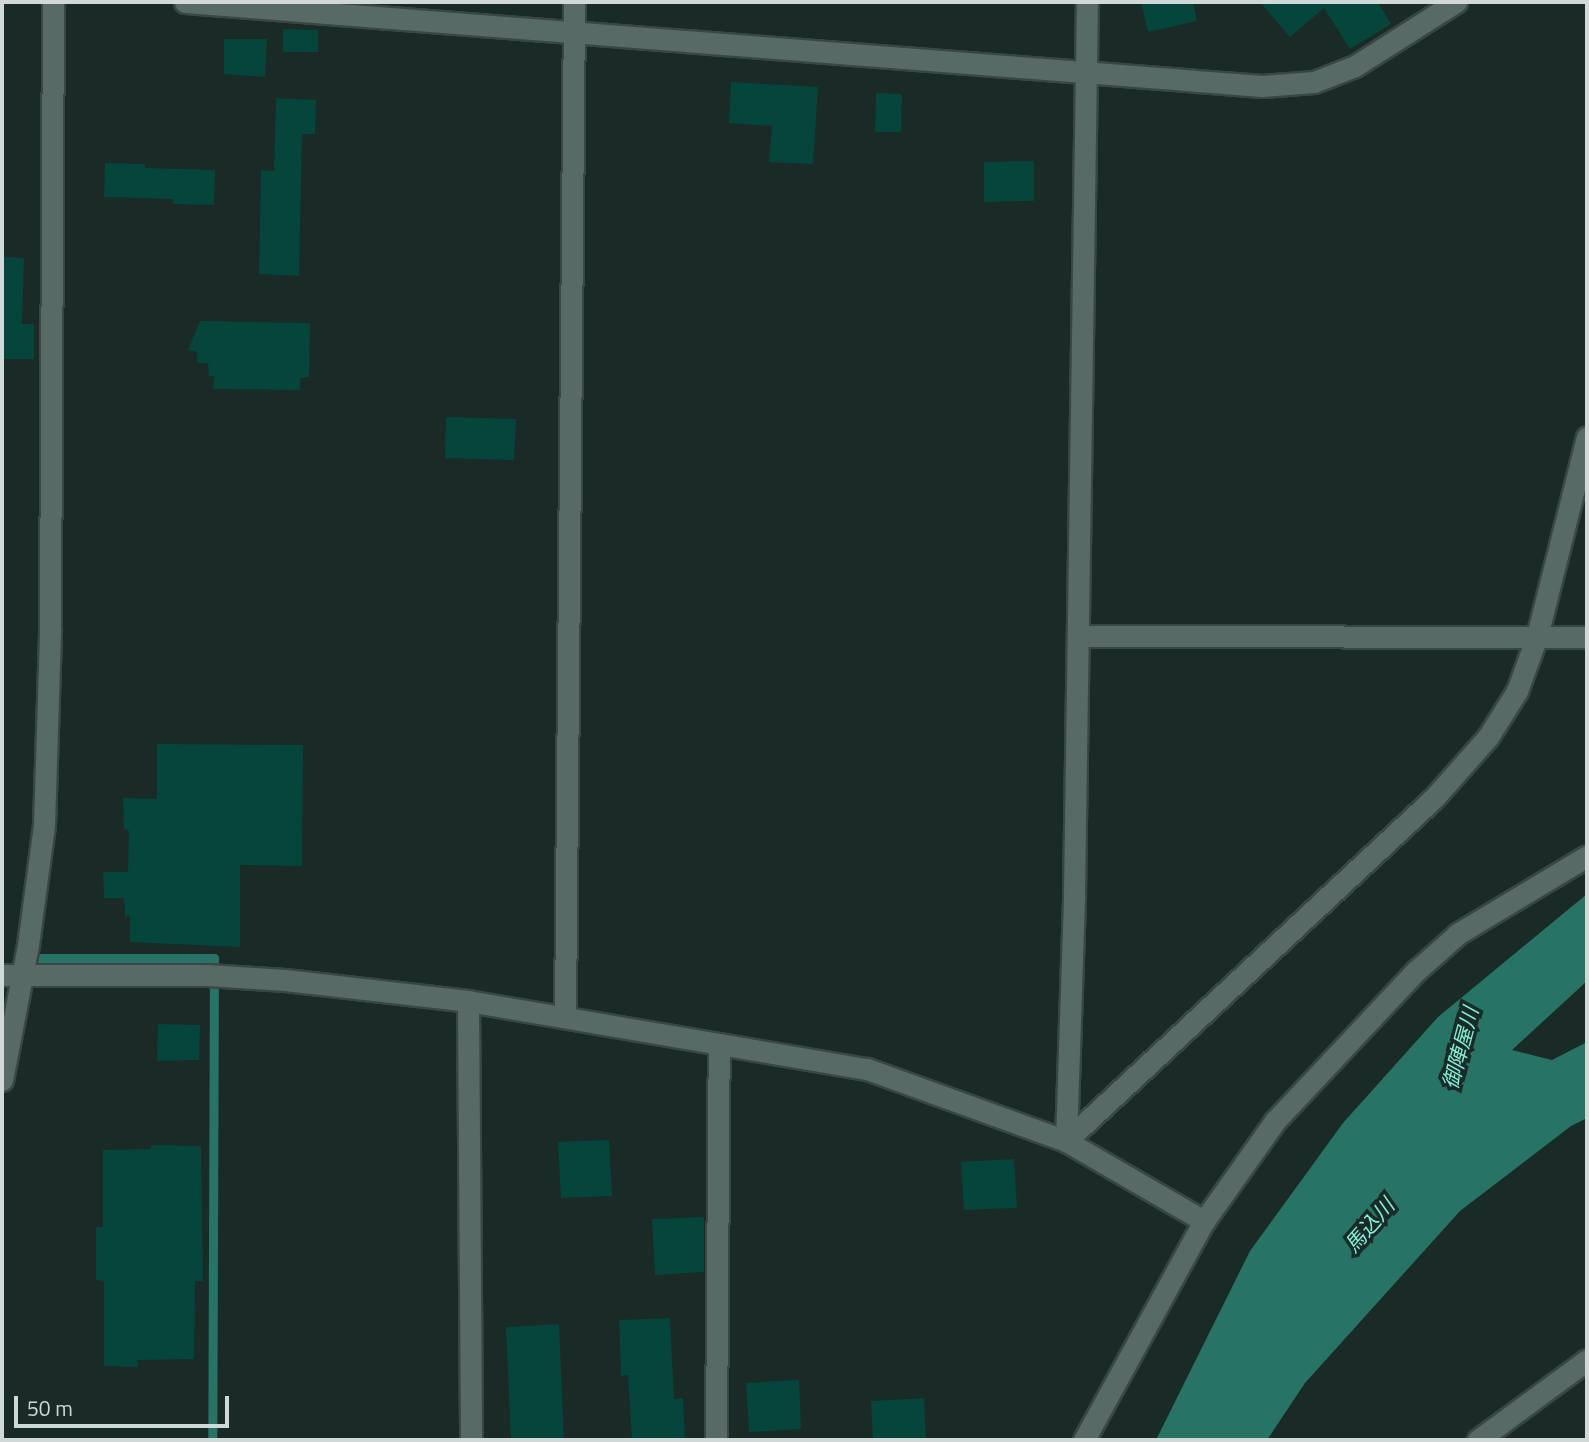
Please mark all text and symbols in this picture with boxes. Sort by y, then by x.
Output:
water label: 御陣屋川 [1437,1004,1483,1092]
water label: 馬込川 [1339,1193,1399,1257]
scale bar [18,1382,233,1426]
text: 50 m [27,1392,73,1424]

